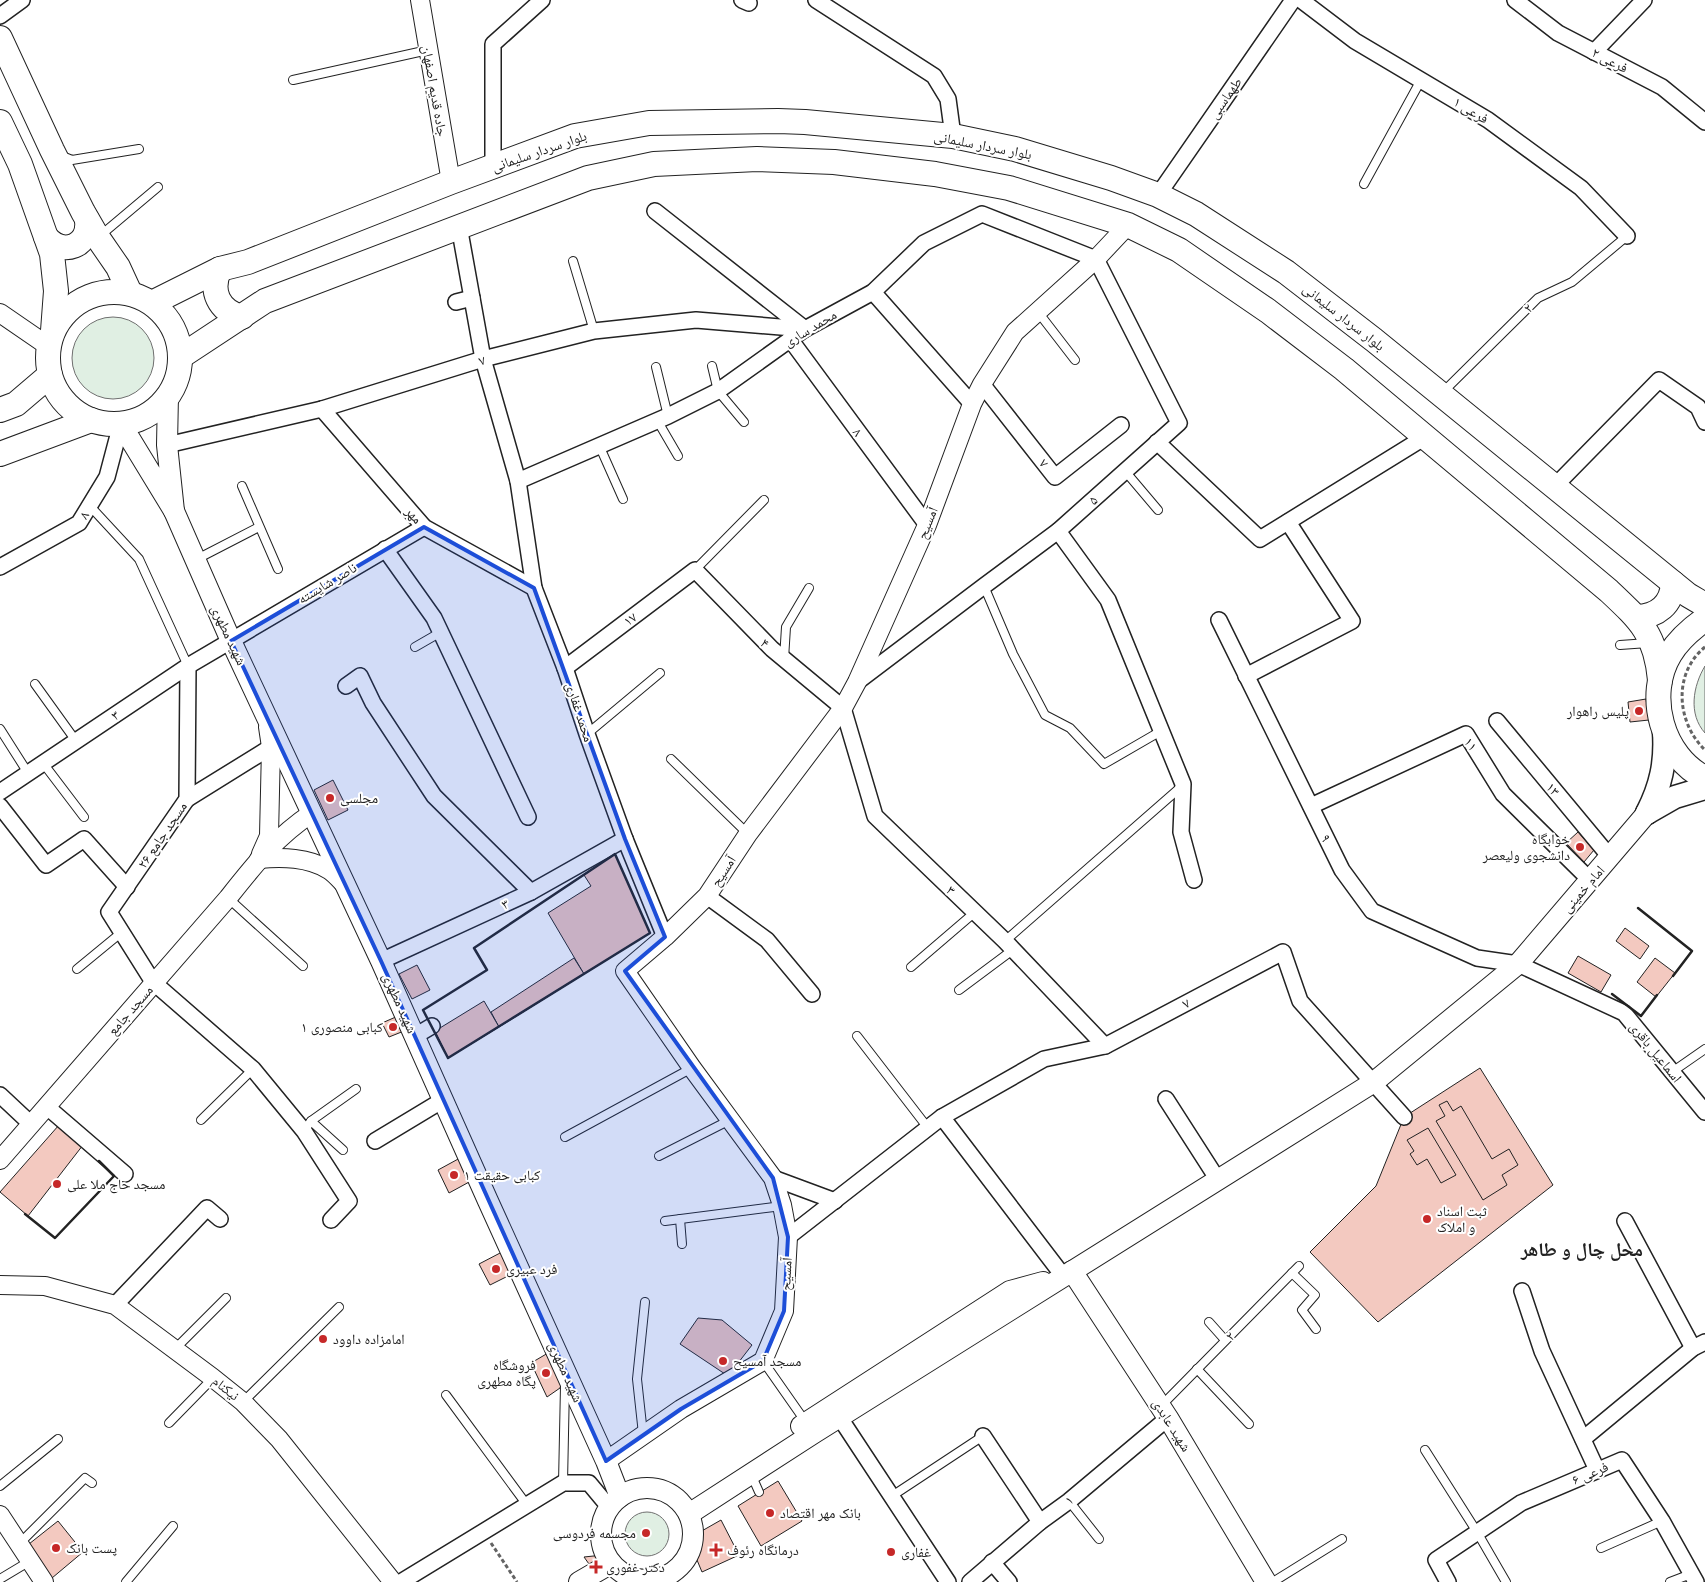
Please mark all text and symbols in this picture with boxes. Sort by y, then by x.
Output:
street label: جاده قدیم اصفهان [417,44,451,138]
street label: فرعی ۲ [1589,44,1631,77]
street label: طهماسبی [1205,74,1246,122]
street label: فرعی ۱ [1450,93,1492,128]
street label: بلوار سردار سلیمانی [489,127,589,176]
street label: بلوار سردار سلیمانی [933,128,1033,163]
street label: بلوار سردار سلیمانی [1299,280,1388,355]
street label: ۲ [1520,300,1536,316]
street label: محمد ساری [781,306,840,351]
street label: ۷ [477,351,487,369]
street label: ۸ [850,425,866,439]
street label: ۷ [1036,456,1052,470]
street label: ۵ [1085,492,1101,508]
street label: مهر [401,502,426,527]
street label: آمسیح [913,504,943,542]
street label: ۸ [76,508,92,522]
street label: ناصر شایسته [295,559,360,608]
street label: شهید مطهری [207,602,250,668]
street label: ۱۷ [620,609,640,629]
street label: ۴ [757,635,773,651]
street label: محمد غفاری [562,680,597,744]
place label: پلیس راهوار [1566,703,1629,720]
marker: پلیس راهوار [1633,705,1645,717]
street label: ۳ [108,707,122,723]
street label: ۱۱ [1461,734,1481,754]
street label: ۱۳ [1543,779,1563,799]
place label: مجلسی [340,790,378,807]
marker: مجلسی [324,792,336,804]
street label: ۲۶ مسجد جامع [134,799,192,872]
place label: خوابگاه دانشجوی ولیعصر [1482,831,1570,864]
street label: ۹ [1317,832,1335,844]
marker: خوابگاه دانشجوی ولیعصر [1574,841,1586,853]
street label: آمسیح [707,852,741,890]
street label: امام خمینی [1558,862,1609,917]
street label: ۳ [943,882,959,898]
street label: ۳ [499,895,511,913]
street label: شهید مطهری [379,970,420,1036]
street label: مسجد جامع [104,982,157,1039]
street label: ۷ [1179,994,1193,1012]
street label: اسماعیل باقری [1626,1018,1685,1086]
place label: کبابی منصوری ۱ [301,1019,383,1036]
marker: کبابی منصوری ۱ [387,1021,399,1033]
place label: کبابی حقیقت ۱ [464,1167,541,1184]
marker: کبابی حقیقت ۱ [448,1169,460,1181]
place label: مسجد حاج ملا علی [67,1176,165,1194]
marker: مسجد حاج ملا علی [51,1178,63,1190]
place label: ثبت اسناد و املاک [1437,1203,1487,1236]
marker: ثبت اسناد و املاک [1421,1213,1433,1225]
district label: محل چال و طاهر [1520,1238,1643,1261]
street label: آمسیح [777,1256,797,1291]
place label: فرد عبیری [506,1261,557,1278]
marker: فرد عبیری [490,1263,502,1275]
street label: ۲ [1222,1328,1238,1344]
place label: امامزاده داوود [333,1331,405,1348]
marker: امامزاده داوود [317,1333,329,1345]
street label: شهید مطهری [545,1339,586,1405]
place label: مسجد آمسیح [733,1353,801,1371]
marker: مسجد آمسیح [717,1355,729,1367]
place label: فروشگاه پگاه مطهری [477,1357,536,1390]
marker: فروشگاه پگاه مطهری [540,1367,552,1379]
street label: نیکنام [208,1372,243,1405]
street label: شهید عابدی [1149,1396,1195,1455]
street label: فرعی ۶ [1569,1458,1611,1489]
street label: ۱ [1062,1492,1076,1508]
place label: بانک مهر اقتصاد [780,1505,861,1522]
marker: بانک مهر اقتصاد [764,1507,776,1519]
place label: مجسمه فردوسی [553,1525,636,1542]
marker: مجسمه فردوسی [640,1527,652,1539]
place label: پست بانک [66,1540,117,1557]
marker: پست بانک [50,1542,62,1554]
place label: درمانگاه رئوف [727,1542,799,1559]
marker: درمانگاه رئوف [709,1543,723,1557]
place label: غفاری [901,1544,931,1561]
marker: غفاری [885,1546,897,1558]
place label: دکتر غفوری [606,1559,665,1576]
marker: دکتر غفوری [590,1561,602,1573]

